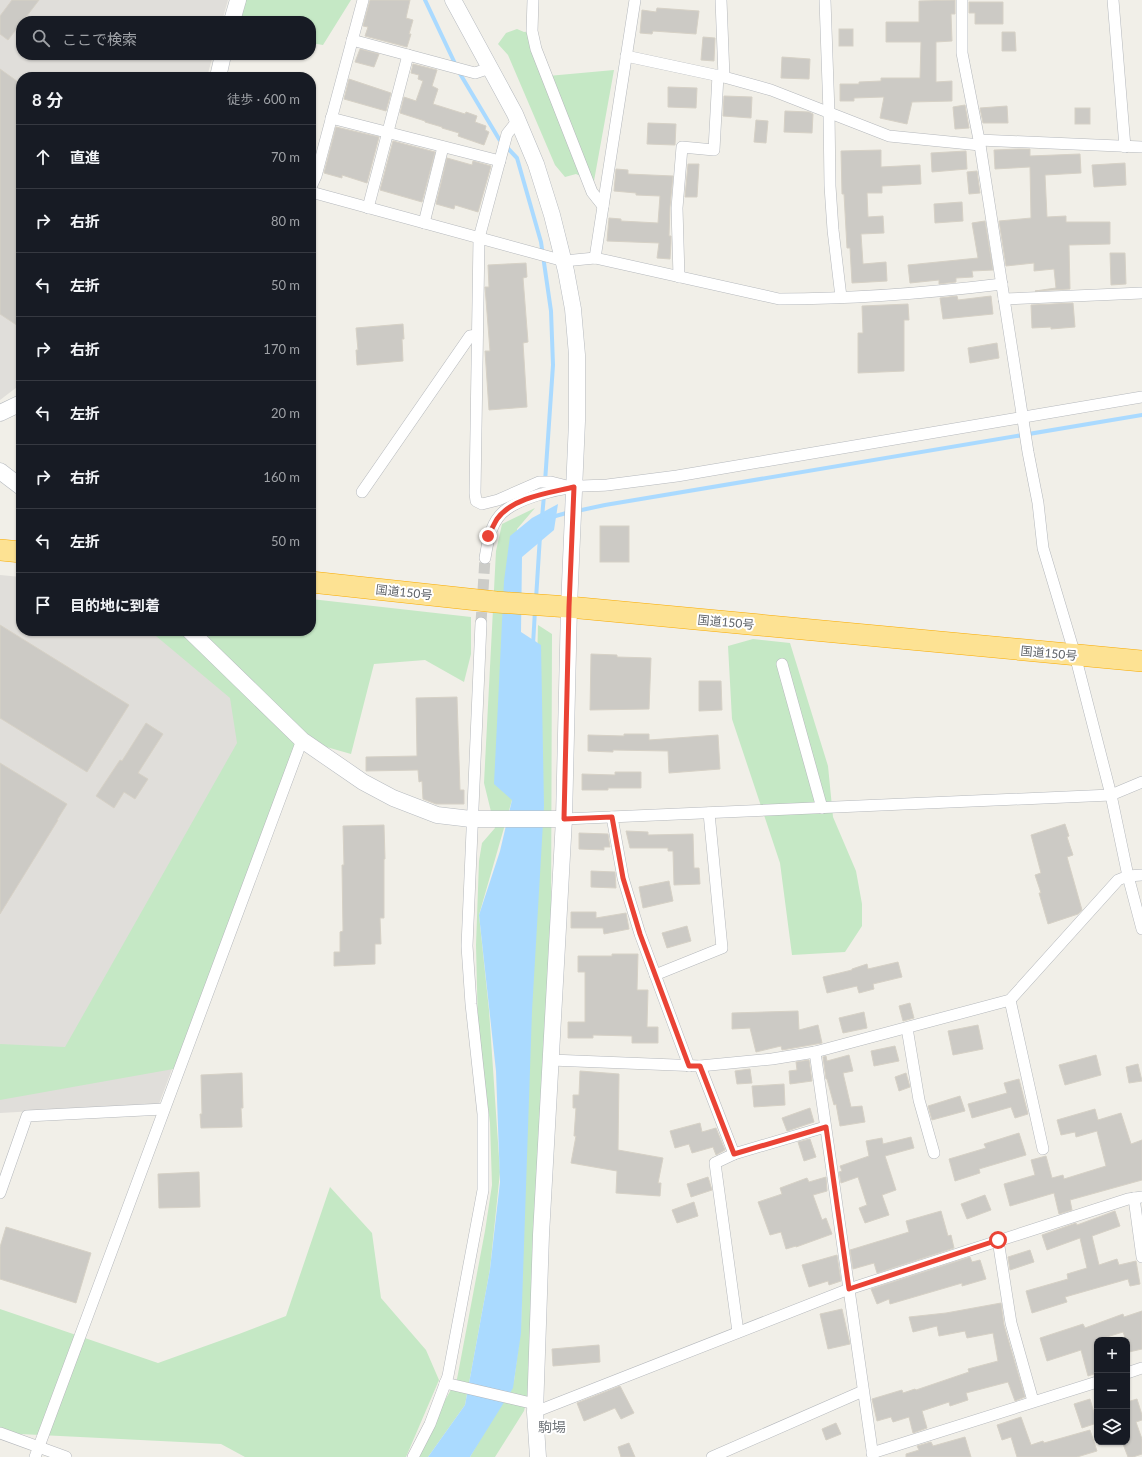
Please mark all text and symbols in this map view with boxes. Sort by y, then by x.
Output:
search box [16,16,316,60]
icon: search [30,27,52,49]
text: ここで検索 [62,30,137,48]
text: 8 分 [32,89,63,110]
text: 徒歩 · 600 m [227,91,300,107]
icon: ahead [32,146,54,168]
text: 直進 [70,148,100,166]
text: 70 m [271,149,300,165]
icon: right [32,210,54,232]
text: 右折 [70,212,100,230]
text: 80 m [271,213,300,229]
icon: left [32,274,54,296]
text: 左折 [70,276,100,294]
text: 50 m [271,277,300,293]
icon: right [32,338,54,360]
text: 右折 [70,340,100,358]
text: 170 m [263,341,300,357]
icon: left [32,402,54,424]
text: 左折 [70,404,100,422]
text: 20 m [271,405,300,421]
icon: right [32,466,54,488]
text: 右折 [70,468,100,486]
text: 160 m [263,469,300,485]
route end [479,527,497,545]
icon: left [32,530,54,552]
text: 左折 [70,532,100,550]
text: 50 m [271,533,300,549]
street label: 国道150号 [375,582,433,602]
icon: arrive [32,594,54,616]
text: 目的地に到着 [70,596,160,614]
street label: 国道150号 [697,612,755,632]
street label: 国道150号 [1020,643,1078,663]
route start [989,1231,1007,1249]
map controls [1094,1337,1130,1445]
button: + [1094,1337,1130,1373]
button: − [1094,1373,1130,1409]
button: layers [1094,1409,1130,1445]
district label: 駒場 [538,1418,566,1435]

